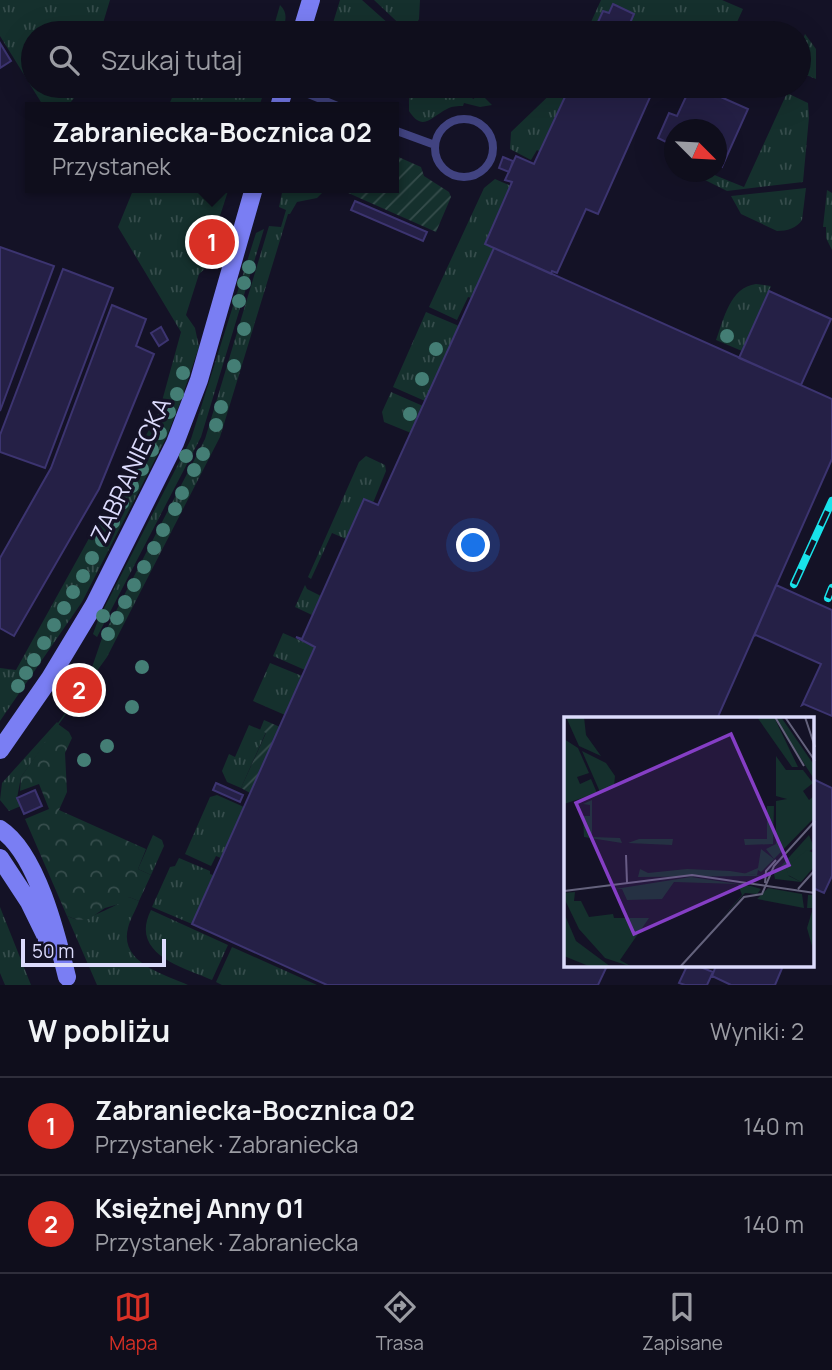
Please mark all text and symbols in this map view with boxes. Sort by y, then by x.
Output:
search box [21,21,811,98]
icon: search [45,41,83,79]
text: Szukaj tutaj [101,42,243,78]
popup [25,102,399,193]
text: Zabraniecka-Bocznica 02 [52,114,372,150]
north arrow [664,119,727,182]
text: Przystanek [52,150,171,182]
pin: 1 [189,216,235,268]
street label: ZABRANIECKA [82,391,178,547]
your location [456,528,490,562]
pin: 2 [56,664,102,716]
inset map [564,717,814,968]
scale bar [21,936,166,968]
text: 50 m [32,938,74,964]
text: W pobliżu [28,1010,170,1051]
text: Wyniki: 2 [710,1015,804,1047]
text: Zabraniecka-Bocznica 02 [95,1092,415,1128]
text: 1 [46,1110,56,1142]
text: 140 m [743,1110,804,1142]
text: Przystanek · Zabraniecka [95,1128,359,1160]
text: Księżnej Anny 01 [95,1190,304,1226]
text: 2 [44,1208,58,1240]
text: 140 m [743,1208,804,1240]
text: Przystanek · Zabraniecka [95,1226,359,1258]
tab: Mapa [109,1288,157,1356]
tab: Trasa [376,1288,424,1356]
tab: Zapisane [642,1288,723,1356]

